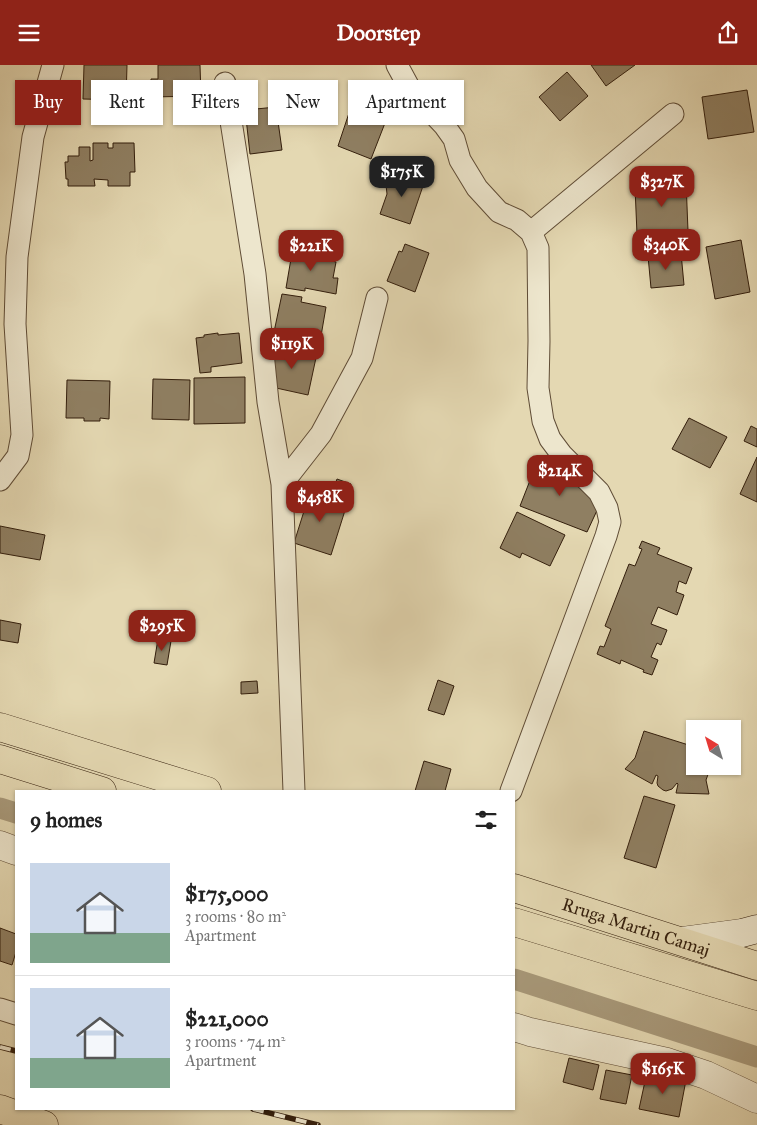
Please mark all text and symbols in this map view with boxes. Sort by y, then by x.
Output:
icon: menu [15,19,43,47]
text: Doorstep [336,19,421,46]
icon: share [714,19,742,47]
chip: Buy [15,80,81,125]
chip: Rent [91,80,163,125]
chip: Filters [173,80,258,125]
chip: New [268,80,338,125]
chip: Apartment [348,80,464,125]
pin: $175K [367,155,437,198]
text: $175K [380,162,424,181]
pin: $327K [627,165,697,208]
text: $327K [640,172,684,191]
pin: $221K [276,229,346,272]
pin: $340K [631,229,701,271]
text: $340K [643,235,689,254]
text: $221K [290,236,333,255]
pin: $119K [257,327,327,370]
text: $119K [271,334,313,353]
pin: $214K [525,455,595,497]
text: $214K [538,461,582,480]
pin: $458K [285,481,355,523]
text: $458K [297,487,343,506]
pin: $295K [127,609,197,652]
text: $295K [140,616,184,635]
north arrow [686,720,741,775]
map controls [686,720,741,775]
icon: filters [472,806,500,834]
text: 9 homes [30,807,102,833]
text: $175,000 [185,881,268,907]
icon: home [70,883,130,943]
street label: Rruga Martin Camaj [559,893,713,961]
text: 3 rooms · 80 m² [185,907,286,926]
text: Apartment [185,926,257,945]
text: $221,000 [185,1006,269,1032]
icon: home [70,1008,130,1068]
text: 3 rooms · 74 m² [185,1032,285,1051]
text: Apartment [185,1051,257,1070]
pin: $165K [628,1053,698,1095]
text: $165K [642,1059,684,1078]

